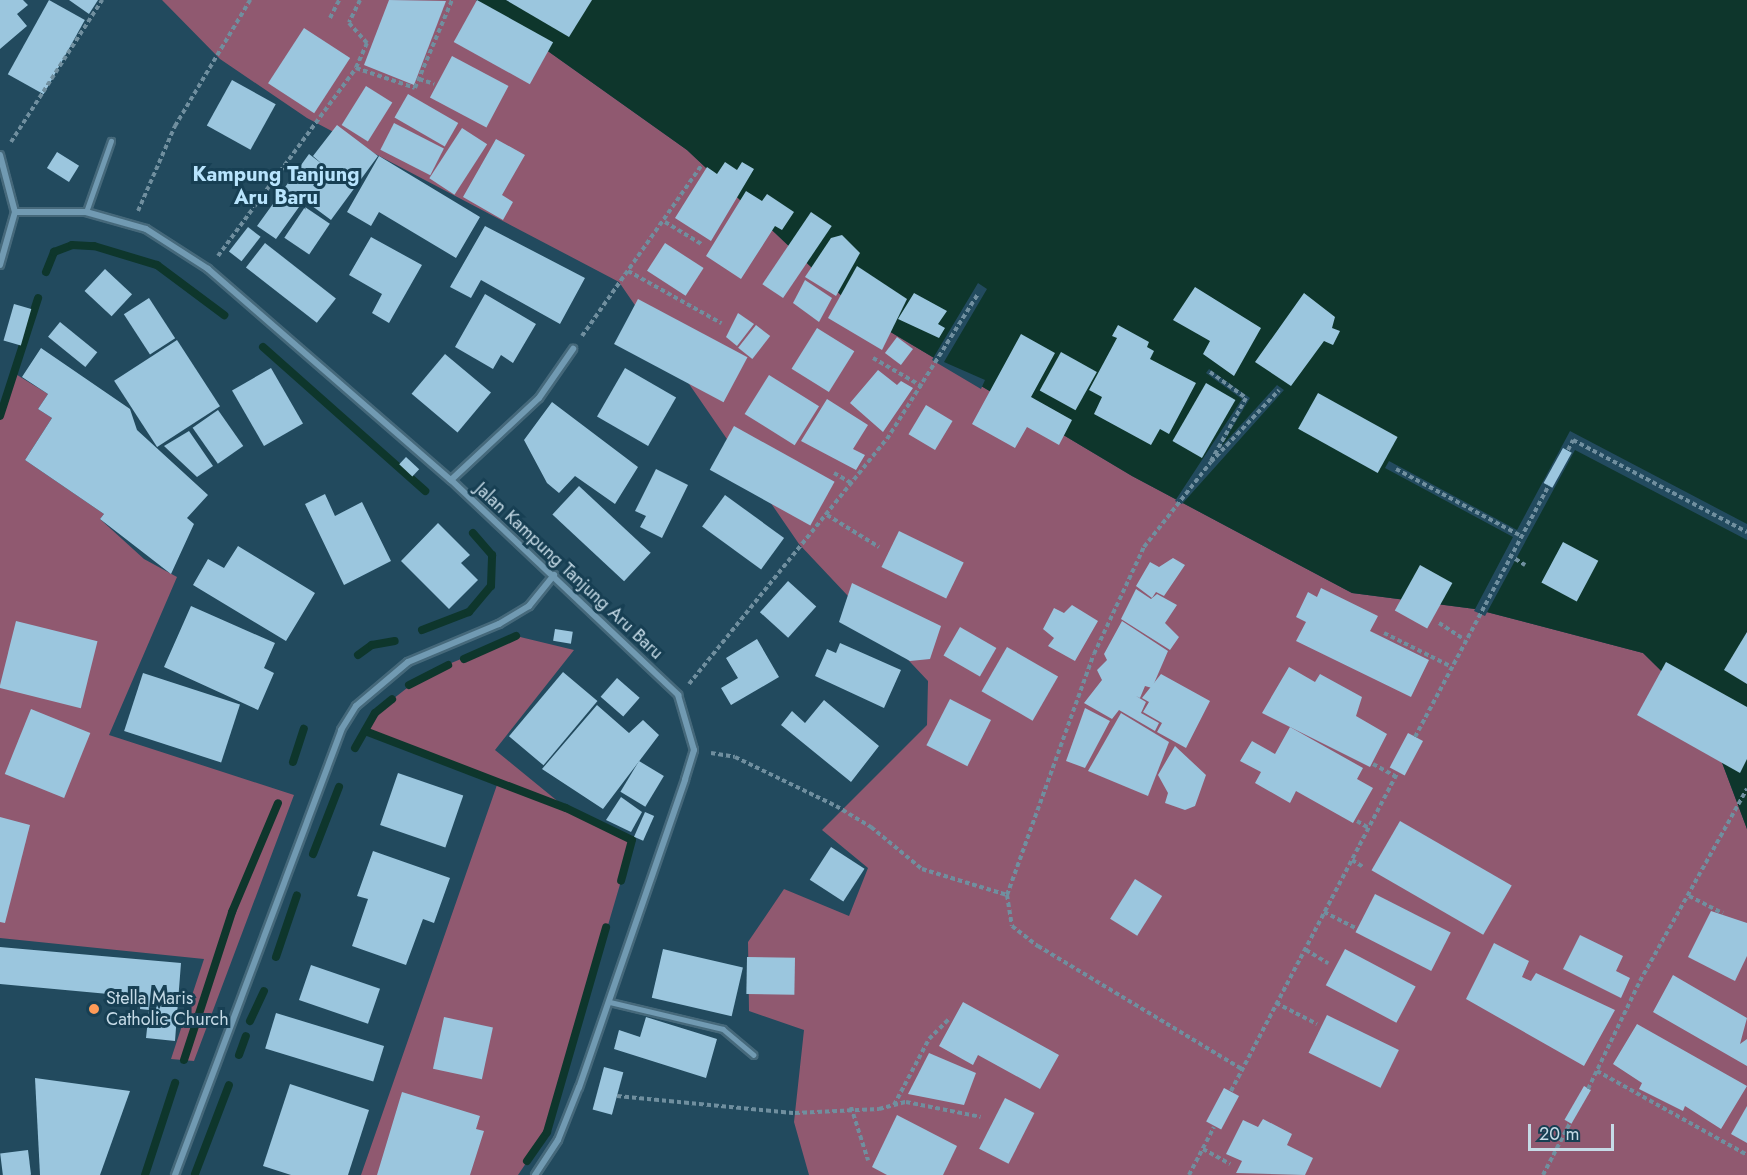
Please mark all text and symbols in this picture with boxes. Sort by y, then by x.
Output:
district label: Kampung Tanjung Aru Baru [193,162,359,209]
street label: Jalan Kampung Tanjung Aru Baru [470,478,668,664]
place label: Stella Maris Catholic Church [106,988,229,1030]
marker: Stella Maris Catholic Church [87,1002,101,1016]
scale bar [1531,1112,1616,1150]
text: 20 m [1539,1121,1579,1147]

